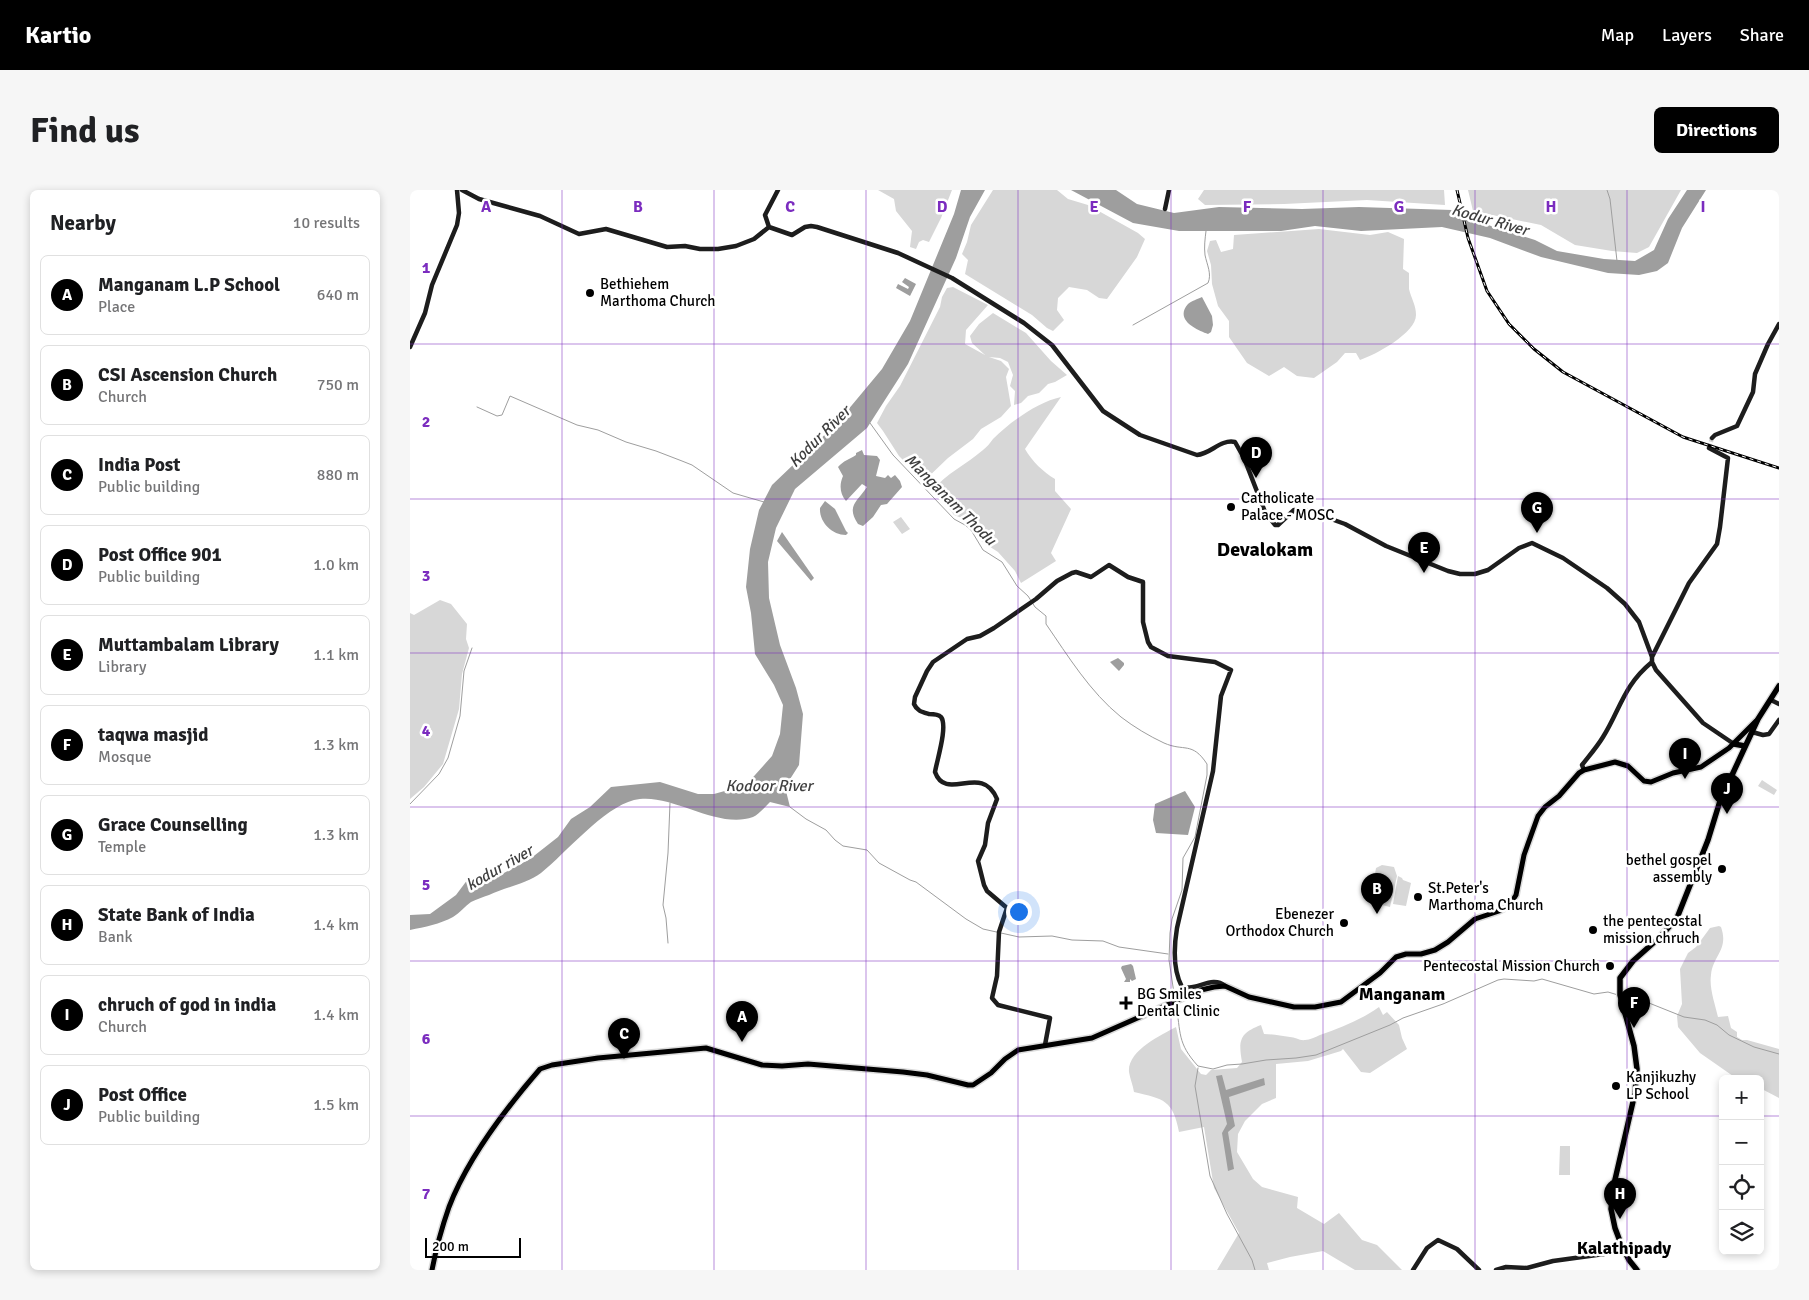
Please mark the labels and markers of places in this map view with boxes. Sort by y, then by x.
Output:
place label: Bethiehem Marthoma Church [600,275,716,310]
marker: Bethiehem Marthoma Church [584,287,596,299]
pin: D [1240,437,1272,478]
place label: Catholicate Palace - MOSC [1241,489,1334,524]
pin: G [1521,492,1553,533]
marker: Catholicate Palace - MOSC [1225,501,1237,513]
pin: E [1408,532,1440,573]
pin: I [1669,738,1701,779]
pin: J [1711,773,1743,814]
place label: bethel gospel assembly [1626,851,1712,886]
marker: bethel gospel assembly [1716,863,1728,875]
pin: B [1361,873,1393,914]
place label: St.Peter's Marthoma Church [1428,879,1544,914]
marker: St.Peter's Marthoma Church [1412,891,1424,903]
place label: Ebenezer Orthodox Church [1225,905,1334,940]
place label: the pentecostal mission chruch [1603,912,1702,947]
marker: Ebenezer Orthodox Church [1338,917,1350,929]
marker: the pentecostal mission chruch [1587,924,1599,936]
place label: Pentecostal Mission Church [1423,957,1600,975]
marker: Pentecostal Mission Church [1604,960,1616,972]
place label: BG Smiles Dental Clinic [1137,985,1220,1020]
pin: F [1618,987,1650,1028]
marker: BG Smiles Dental Clinic [1119,996,1133,1010]
pin: A [726,1001,758,1042]
pin: C [608,1018,640,1059]
place label: Kanjikuzhy LP School [1626,1068,1696,1103]
marker: Kanjikuzhy LP School [1610,1080,1622,1092]
pin: H [1604,1178,1636,1219]

